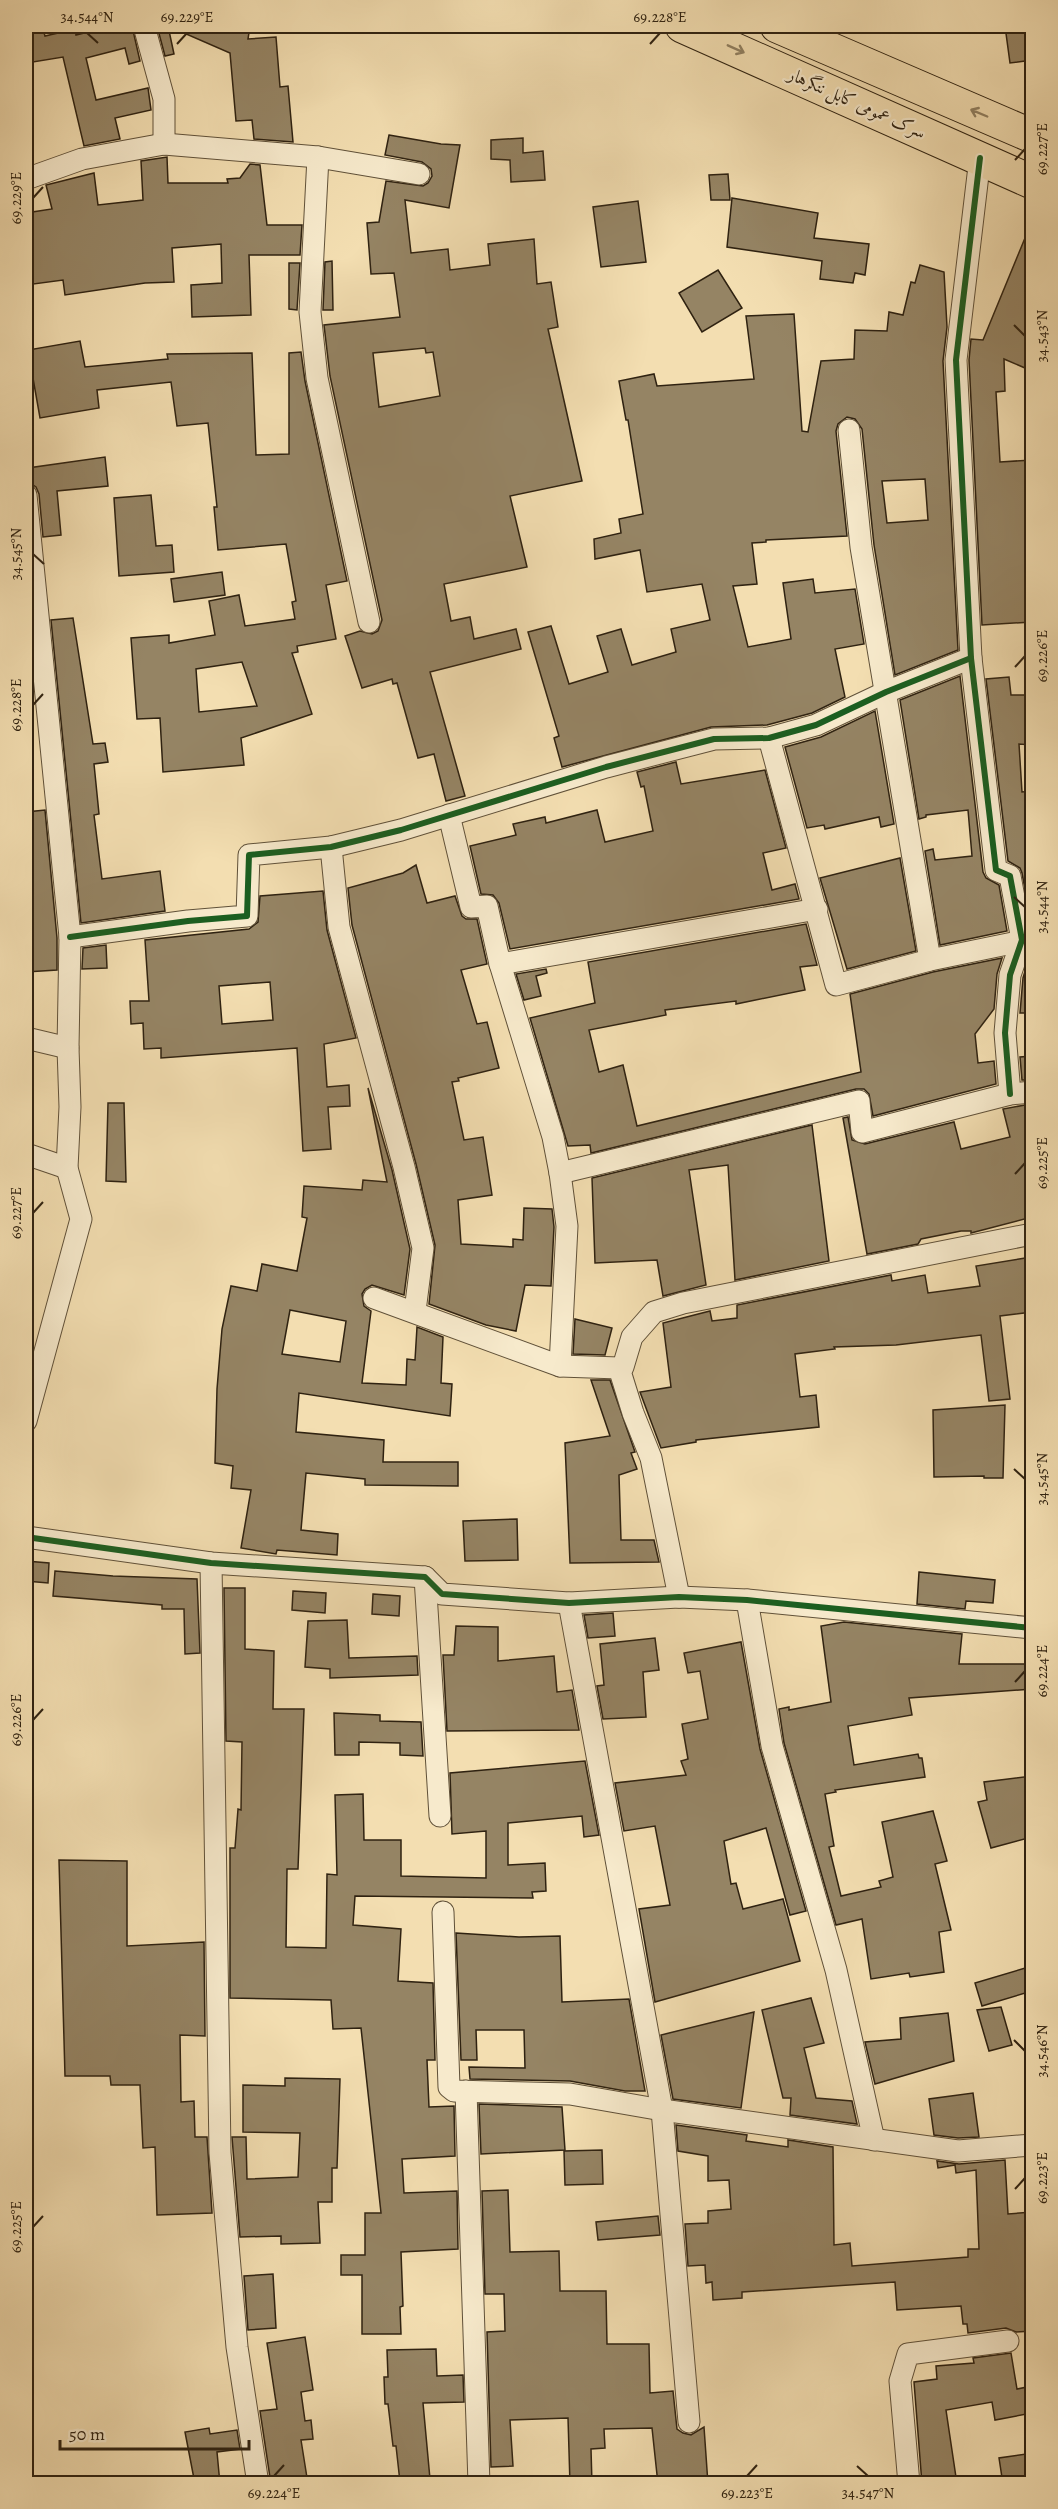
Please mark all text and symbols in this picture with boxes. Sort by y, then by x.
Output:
text: 34.544°N [61,7,114,27]
text: 69.229°E [161,7,213,27]
text: 69.228°E [633,7,687,27]
one-way arrow [726,44,744,56]
street label: سرک عمومی کابل ننگرهار [782,61,930,145]
one-way arrow [970,107,988,118]
text: 69.227°E [1032,123,1052,175]
text: 69.229°E [6,172,26,224]
text: 34.543°N [1032,310,1052,362]
text: 34.545°N [6,527,26,580]
text: 69.226°E [1032,630,1052,682]
text: 69.228°E [6,678,26,732]
text: 34.544°N [1032,880,1052,933]
text: 69.225°E [1032,1137,1052,1189]
text: 69.227°E [6,1187,26,1239]
text: 34.545°N [1032,1452,1052,1505]
text: 69.224°E [1032,1645,1052,1697]
text: 69.226°E [6,1694,26,1746]
text: 34.546°N [1032,2024,1052,2078]
text: 69.223°E [1032,2152,1052,2204]
text: 69.225°E [6,2201,26,2253]
scale bar [60,2413,249,2451]
text: 50 m [69,2422,105,2446]
text: 69.224°E [248,2483,300,2503]
text: 69.223°E [721,2483,773,2503]
text: 34.547°N [842,2483,894,2503]

